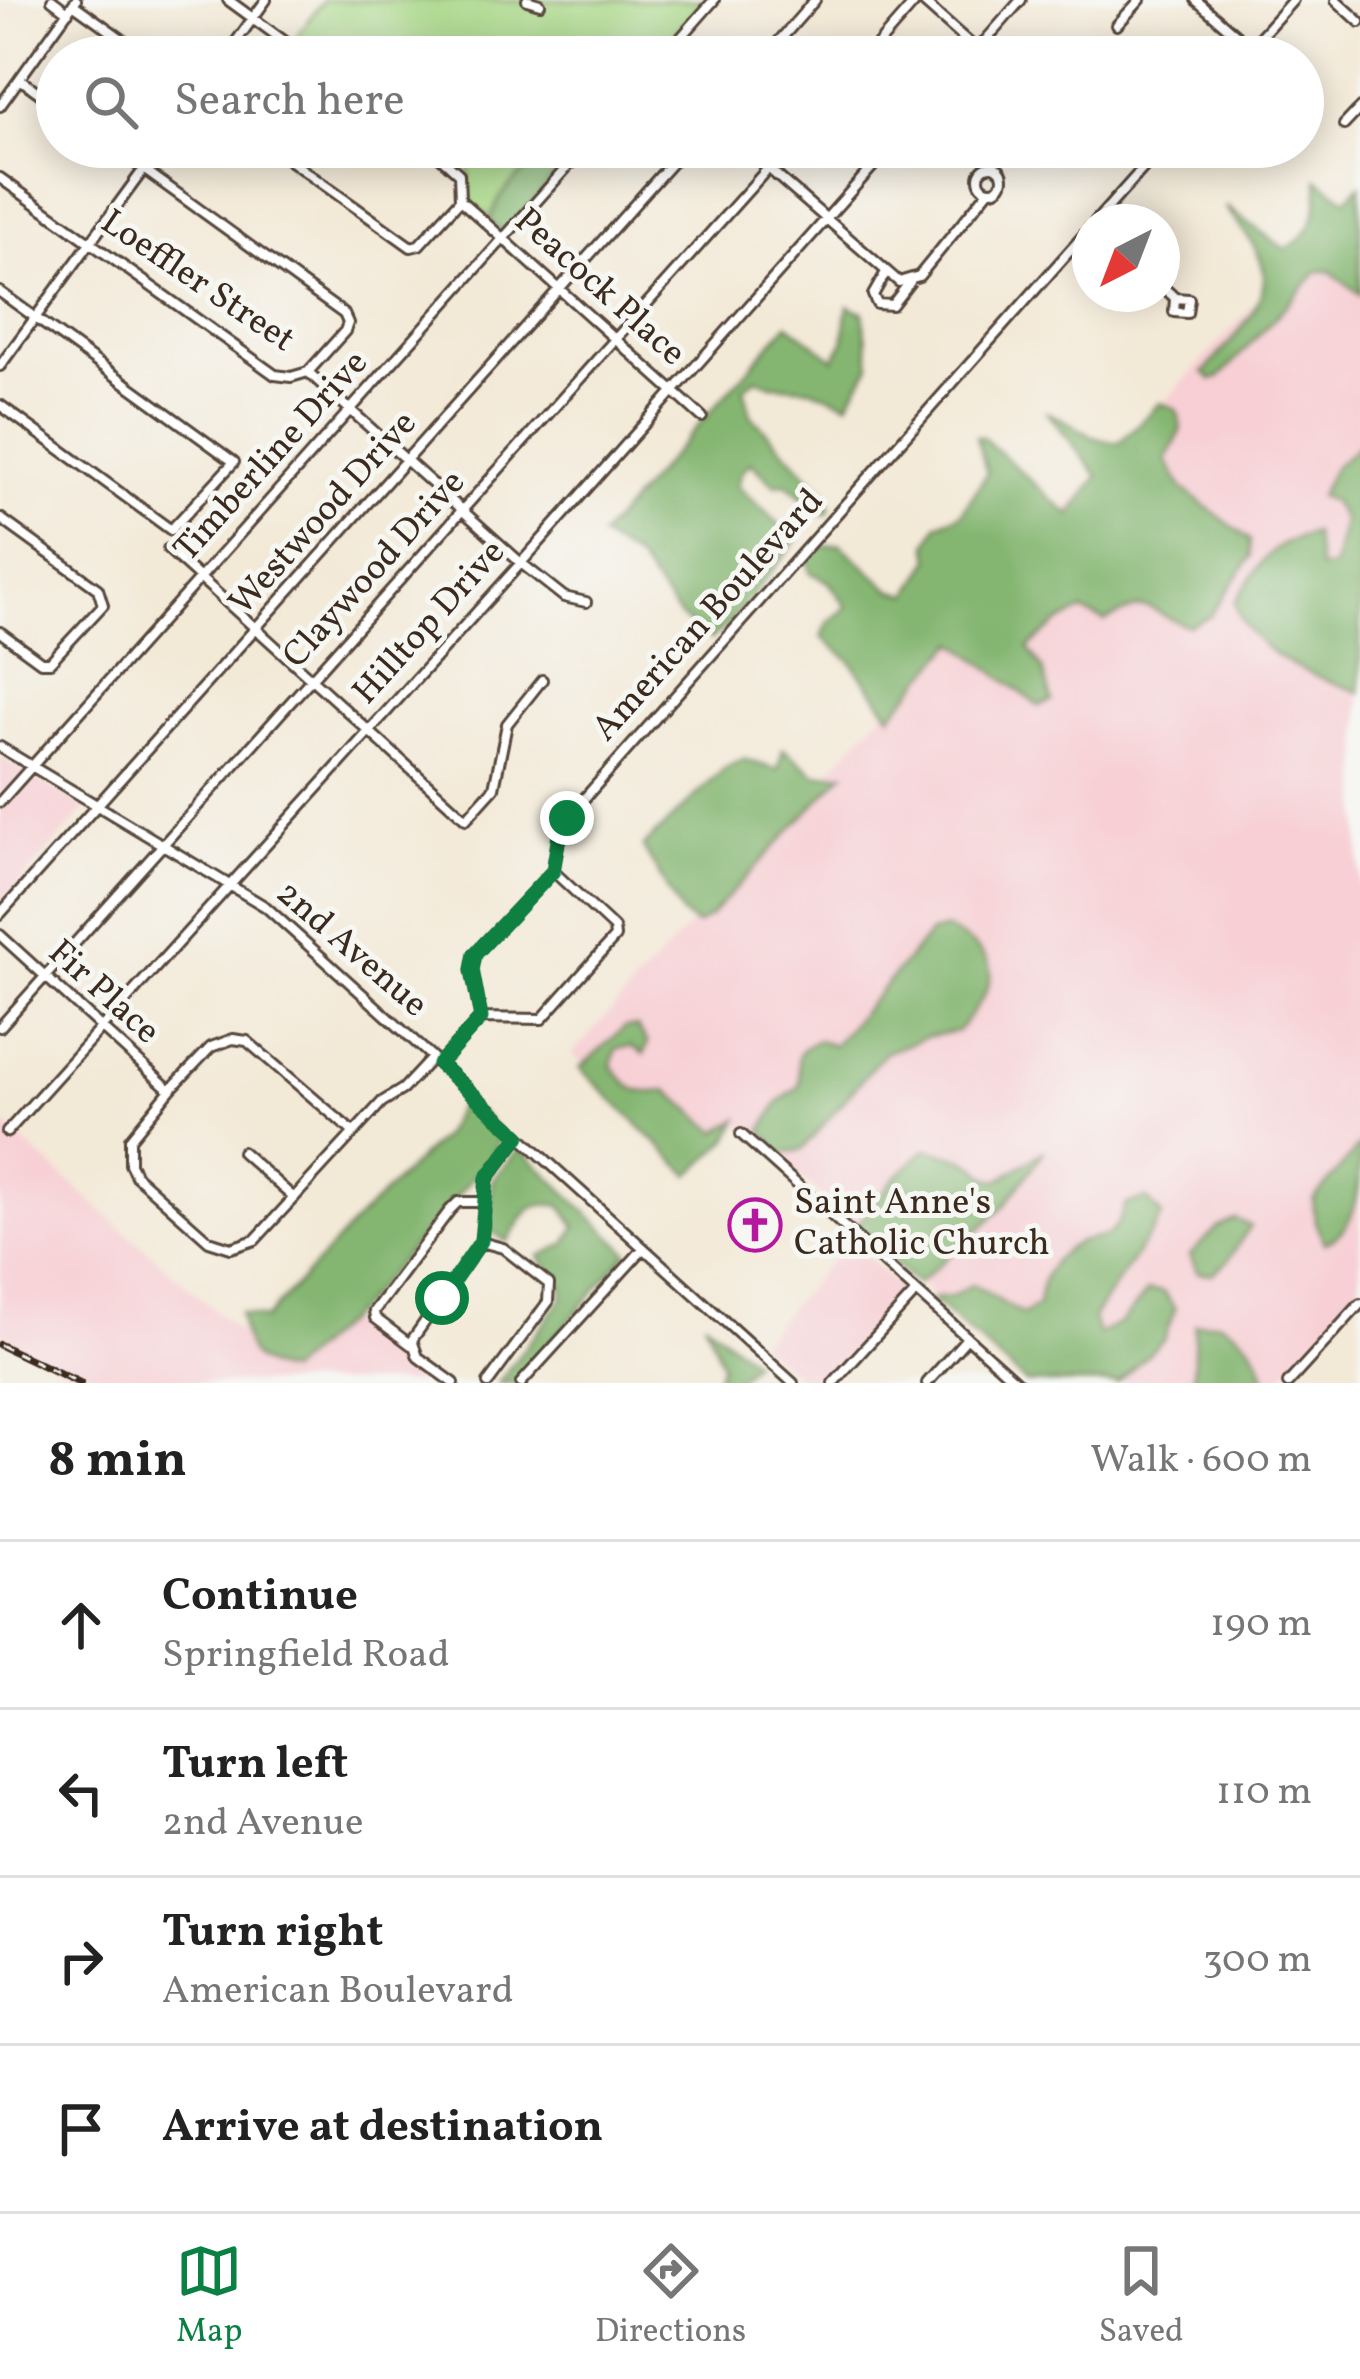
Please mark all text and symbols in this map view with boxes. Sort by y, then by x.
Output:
search box [36,36,1324,168]
icon: search [78,69,144,135]
text: Search here [174,71,405,134]
street label: Peacock Place [502,197,696,379]
street label: Loeffler Street [90,199,304,365]
north arrow [1072,204,1180,312]
street label: Timberline Drive [163,340,381,574]
street label: Westwood Drive [219,401,429,627]
street label: Claywood Drive [272,460,478,680]
street label: American Boulevard [582,479,836,753]
street label: Hilltop Drive [342,529,518,717]
route end [540,791,594,845]
street label: 2nd Avenue [264,870,438,1030]
street label: Fir Place [36,929,170,1057]
place label: Saint Anne's Catholic Church [794,1179,1050,1270]
church icon: Saint Anne's Catholic Church [727,1197,783,1253]
route start [415,1271,469,1325]
text: 8 min [48,1426,187,1497]
text: Walk · 600 m [1090,1434,1312,1488]
text: Continue [162,1566,358,1629]
icon: ahead [48,1592,114,1658]
text: 190 m [1210,1598,1312,1652]
text: Springfield Road [162,1629,450,1683]
text: Turn left [162,1734,348,1797]
icon: left [48,1760,114,1826]
text: 110 m [1216,1766,1312,1820]
text: 2nd Avenue [162,1797,364,1851]
text: Turn right [162,1902,383,1965]
icon: right [48,1928,114,1994]
text: 300 m [1203,1934,1312,1988]
text: American Boulevard [162,1965,514,2019]
icon: arrive [48,2096,114,2162]
text: Arrive at destination [162,2097,603,2160]
tab: Map [176,2238,242,2356]
tab: Directions [595,2238,746,2356]
tab: Saved [1099,2238,1184,2356]

